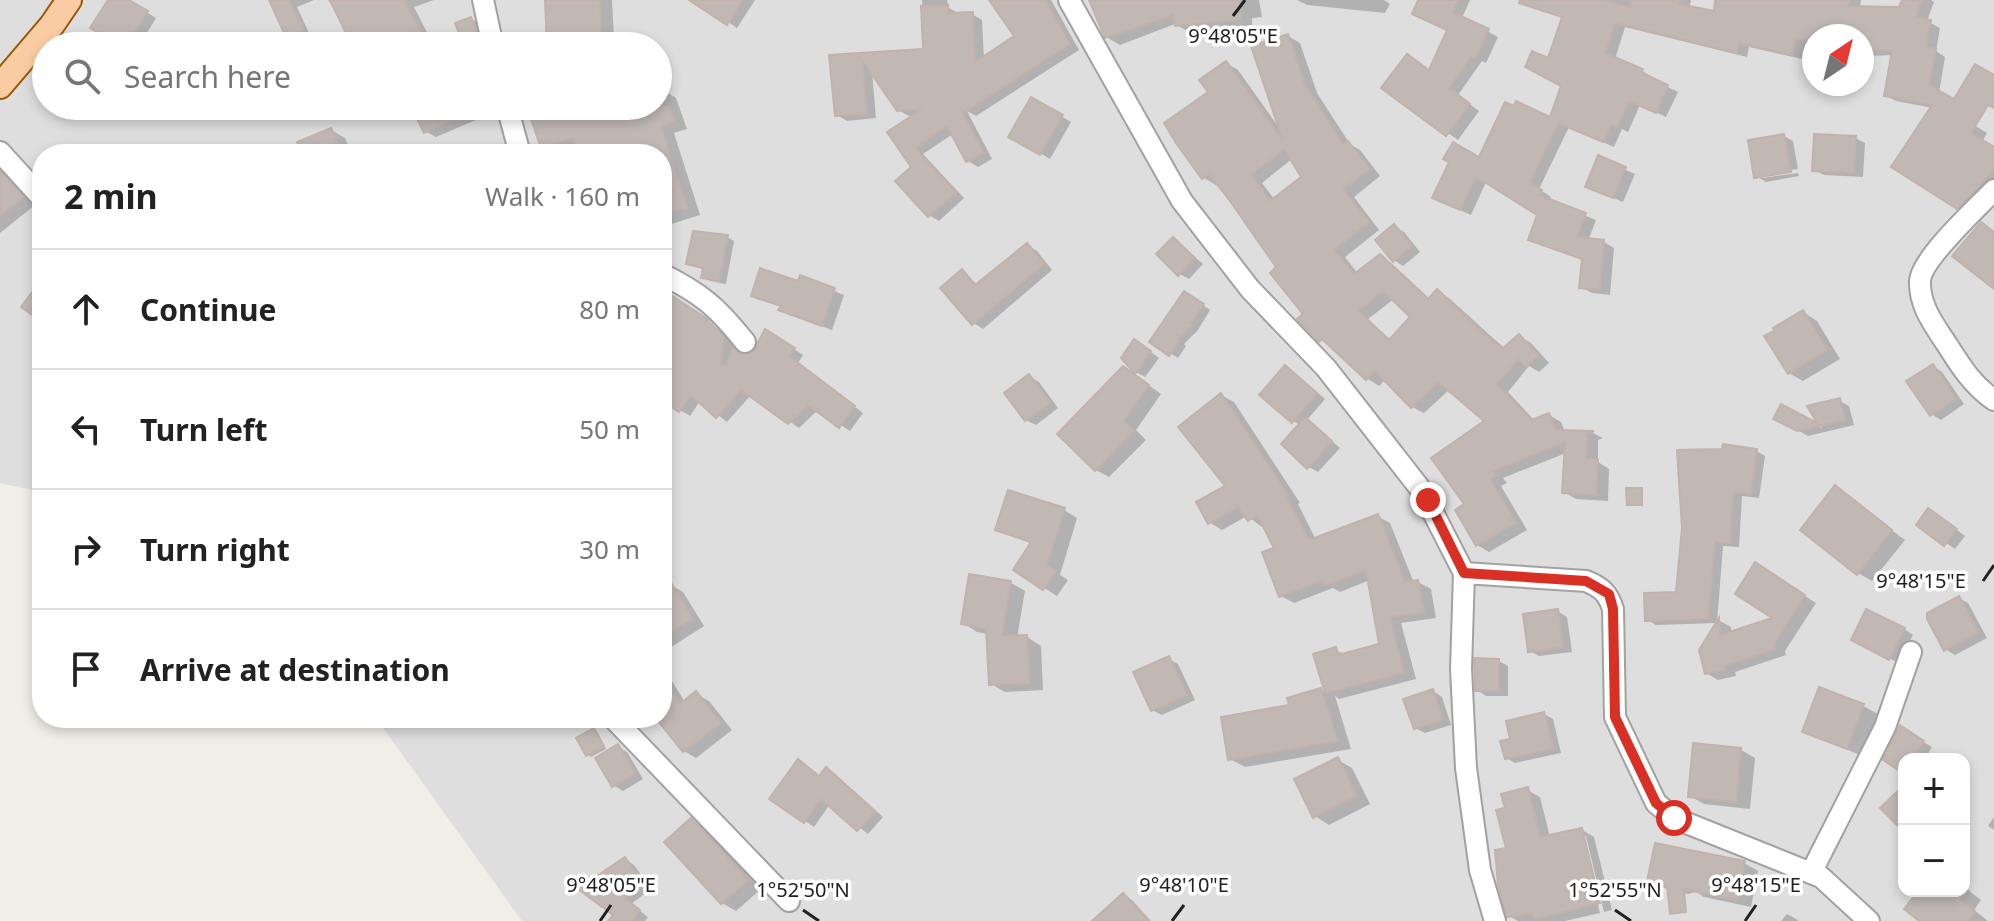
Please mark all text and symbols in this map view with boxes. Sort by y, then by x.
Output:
text: 9°48'05"E [1188,22,1278,49]
north arrow [1802,24,1874,96]
search box [32,32,672,120]
icon: search [60,54,104,98]
text: Search here [124,56,291,97]
text: 2 min [64,173,158,219]
text: Walk · 160 m [485,178,640,214]
icon: ahead [64,287,108,331]
text: Continue [140,289,276,330]
text: 80 m [579,291,640,327]
icon: left [64,407,108,451]
text: Turn left [140,409,268,450]
text: 50 m [579,411,640,447]
route end [1410,482,1446,518]
icon: right [64,527,108,571]
text: Turn right [140,529,290,570]
text: 30 m [579,531,640,567]
text: 9°48'15"E [1876,567,1966,594]
icon: arrive [64,647,108,691]
text: Arrive at destination [140,649,450,690]
map controls [1898,753,1970,897]
button: + [1898,753,1970,825]
route start [1656,800,1692,836]
button: − [1898,825,1970,897]
text: 9°48'05"E [566,871,656,898]
text: 9°48'10"E [1139,871,1229,898]
text: 9°48'15"E [1711,871,1801,898]
text: 1°52'50"N [756,876,850,903]
text: 1°52'55"N [1568,876,1662,903]

